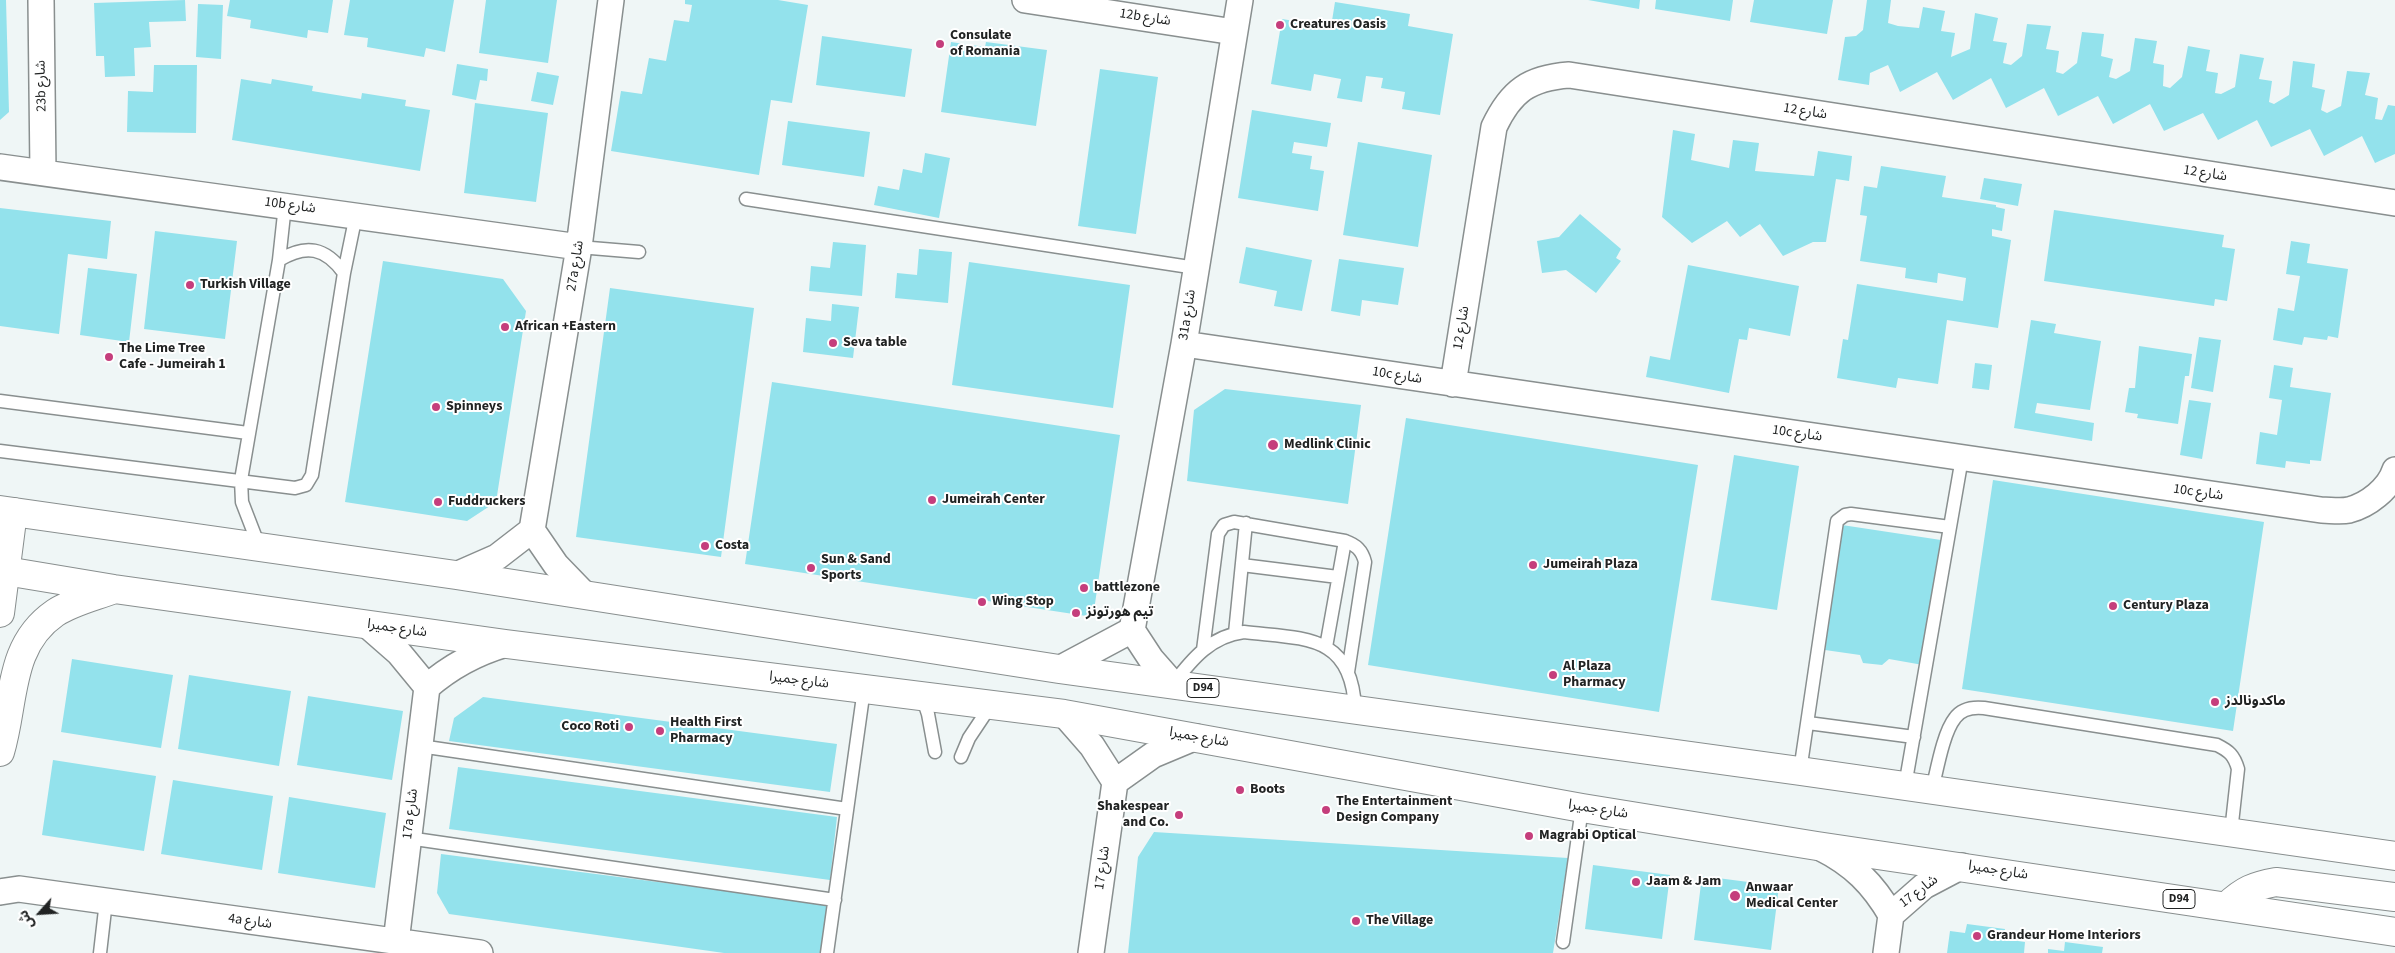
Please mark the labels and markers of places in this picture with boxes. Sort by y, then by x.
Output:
place label: Creatures Oasis [1290,17,1386,33]
marker: Creatures Oasis [1274,19,1286,31]
place label: Consulate of Romania [950,28,1020,60]
marker: Consulate of Romania [934,38,946,50]
place label: Turkish Village [200,277,291,293]
marker: Turkish Village [184,279,196,291]
place label: African +Eastern [515,319,616,335]
marker: African +Eastern [499,321,511,333]
place label: Seva table [843,335,907,351]
marker: Seva table [827,337,839,349]
place label: The Lime Tree Cafe - Jumeirah 1 [119,341,226,374]
marker: The Lime Tree Cafe - Jumeirah 1 [103,351,115,363]
place label: Spinneys [446,399,502,415]
marker: Spinneys [430,401,442,413]
place label: Medlink Clinic [1284,437,1371,453]
marker: Medlink Clinic [1266,438,1280,452]
place label: Jumeirah Center [942,492,1045,508]
place label: Fuddruckers [448,494,525,510]
marker: Jumeirah Center [926,494,938,506]
marker: Fuddruckers [432,496,444,508]
place label: Costa [715,538,749,554]
marker: Costa [699,540,711,552]
place label: Sun & Sand Sports [821,552,891,584]
place label: Jumeirah Plaza [1543,557,1638,573]
marker: Jumeirah Plaza [1527,559,1539,571]
marker: Sun & Sand Sports [805,562,817,574]
place label: battlezone [1094,580,1160,596]
marker: battlezone [1078,582,1090,594]
place label: Wing Stop [992,594,1054,610]
marker: Wing Stop [976,596,988,608]
place label: Century Plaza [2123,598,2209,614]
marker: Century Plaza [2107,600,2119,612]
place label: تيم هورتونز [1086,605,1154,621]
marker: تيم هورتونز [1070,607,1082,619]
place label: Al Plaza Pharmacy [1563,659,1626,692]
marker: Al Plaza Pharmacy [1547,669,1559,681]
place label: ماكدونالدز [2225,694,2286,710]
marker: ماكدونالدز [2209,696,2221,708]
place label: Health First Pharmacy [670,715,742,748]
place label: Coco Roti [561,719,619,735]
marker: Coco Roti [623,721,635,733]
marker: Health First Pharmacy [654,725,666,737]
place label: Boots [1250,782,1285,798]
marker: Boots [1234,784,1246,796]
place label: The Entertainment Design Company [1336,794,1452,826]
place label: Shakespear and Co. [1097,799,1169,832]
marker: The Entertainment Design Company [1320,804,1332,816]
marker: Shakespear and Co. [1173,809,1185,821]
place label: Magrabi Optical [1539,828,1636,844]
marker: Magrabi Optical [1523,830,1535,842]
place label: Jaam & Jam [1646,874,1721,890]
marker: Jaam & Jam [1630,876,1642,888]
place label: Anwaar Medical Center [1746,880,1838,912]
marker: Anwaar Medical Center [1728,889,1742,903]
place label: The Village [1366,913,1433,929]
marker: The Village [1350,915,1362,927]
place label: Grandeur Home Interiors [1987,928,2141,944]
marker: Grandeur Home Interiors [1971,930,1983,942]

